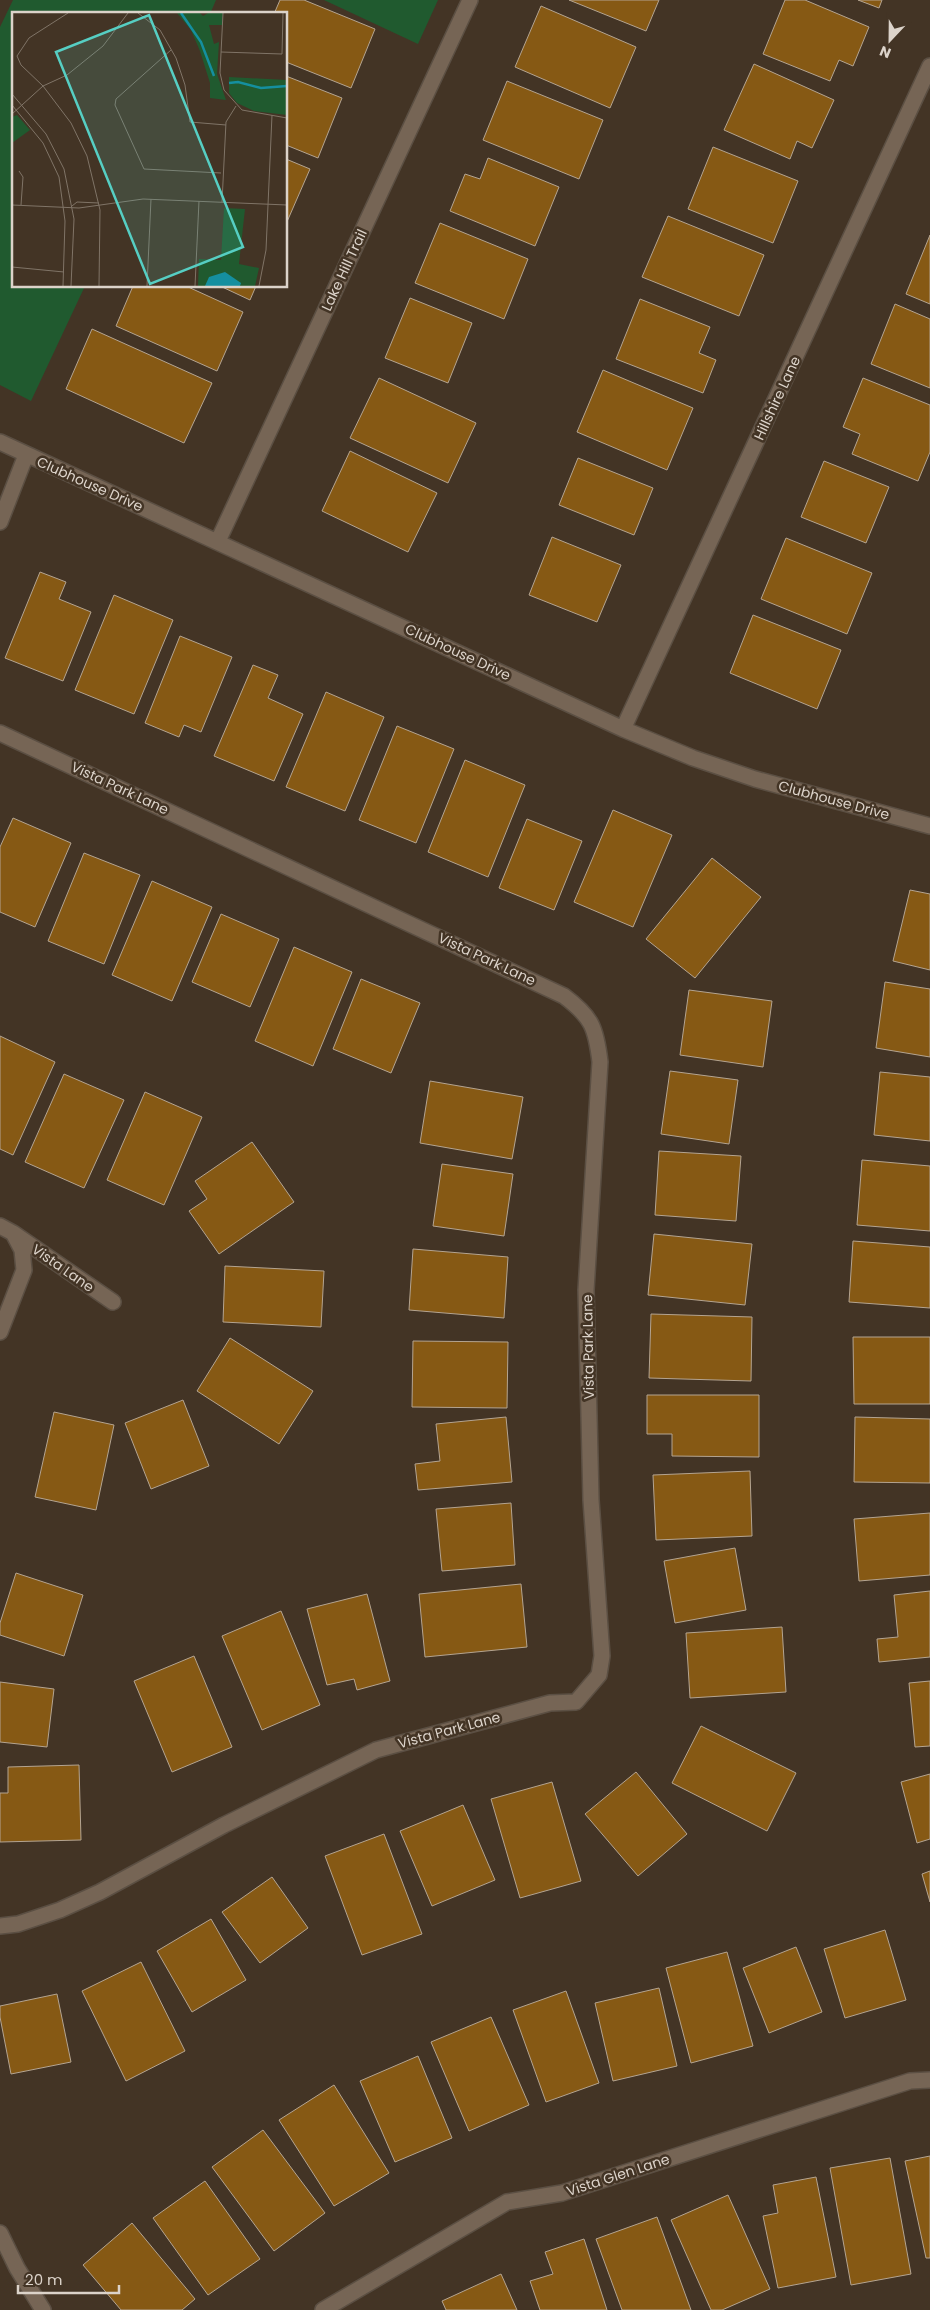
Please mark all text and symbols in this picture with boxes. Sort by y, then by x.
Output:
inset map [12,12,288,288]
north arrow [865,15,915,65]
text: N [877,41,894,63]
street label: Lake Hill Trail [316,226,372,314]
street label: Hillshire Lane [749,352,805,443]
street label: Clubhouse Drive [34,452,147,517]
street label: Clubhouse Drive [402,619,514,685]
street label: Vista Park Lane [68,757,172,819]
street label: Clubhouse Drive [776,776,892,825]
street label: Vista Park Lane [435,928,539,990]
street label: Vista Lane [28,1239,98,1297]
street label: Vista Park Lane [577,1294,599,1400]
street label: Vista Park Lane [396,1707,503,1753]
street label: Vista Glen Lane [564,2149,672,2201]
scale bar [18,2262,119,2294]
text: 20 m [25,2269,63,2290]

